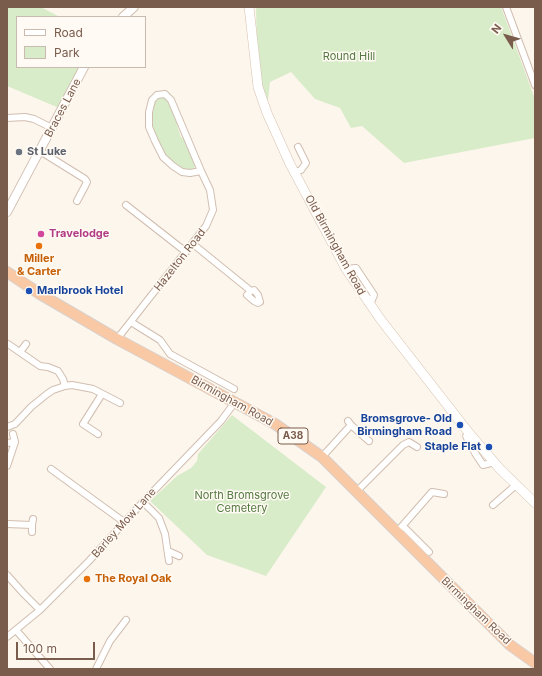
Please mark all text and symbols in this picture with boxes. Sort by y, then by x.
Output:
legend [16,16,146,68]
north arrow [486,16,526,56]
text: N [488,21,505,36]
text: Road [54,25,83,40]
text: Park [54,45,80,60]
park label: Round Hill [323,50,375,64]
street label: Braces Lane [42,76,84,140]
place label: St Luke [27,145,67,159]
marker: St Luke [14,147,24,157]
street label: Old Birmingham Road [302,193,368,297]
street label: Hazelton Road [151,226,209,294]
place label: Travelodge [49,227,109,241]
marker: Travelodge [36,229,46,239]
marker: Miller & Carter [34,241,44,251]
place label: Miller & Carter [17,252,61,278]
place label: Marlbrook Hotel [37,284,123,298]
marker: Marlbrook Hotel [24,286,34,296]
street label: Birmingham Road [189,373,275,429]
place label: Bromsgrove- Old Birmingham Road [357,412,452,438]
marker: Bromsgrove- Old Birmingham Road [455,420,465,430]
road number: A38 [278,428,308,444]
place label: Staple Flat [424,440,481,454]
marker: Staple Flat [484,442,494,452]
street label: Barley Mow Lane [89,485,159,561]
park label: North Bromsgrove Cemetery [194,489,290,515]
place label: The Royal Oak [95,572,172,586]
marker: The Royal Oak [82,574,92,584]
street label: Birmingham Road [438,574,514,648]
scale bar [18,634,97,660]
text: 100 m [23,641,57,656]

